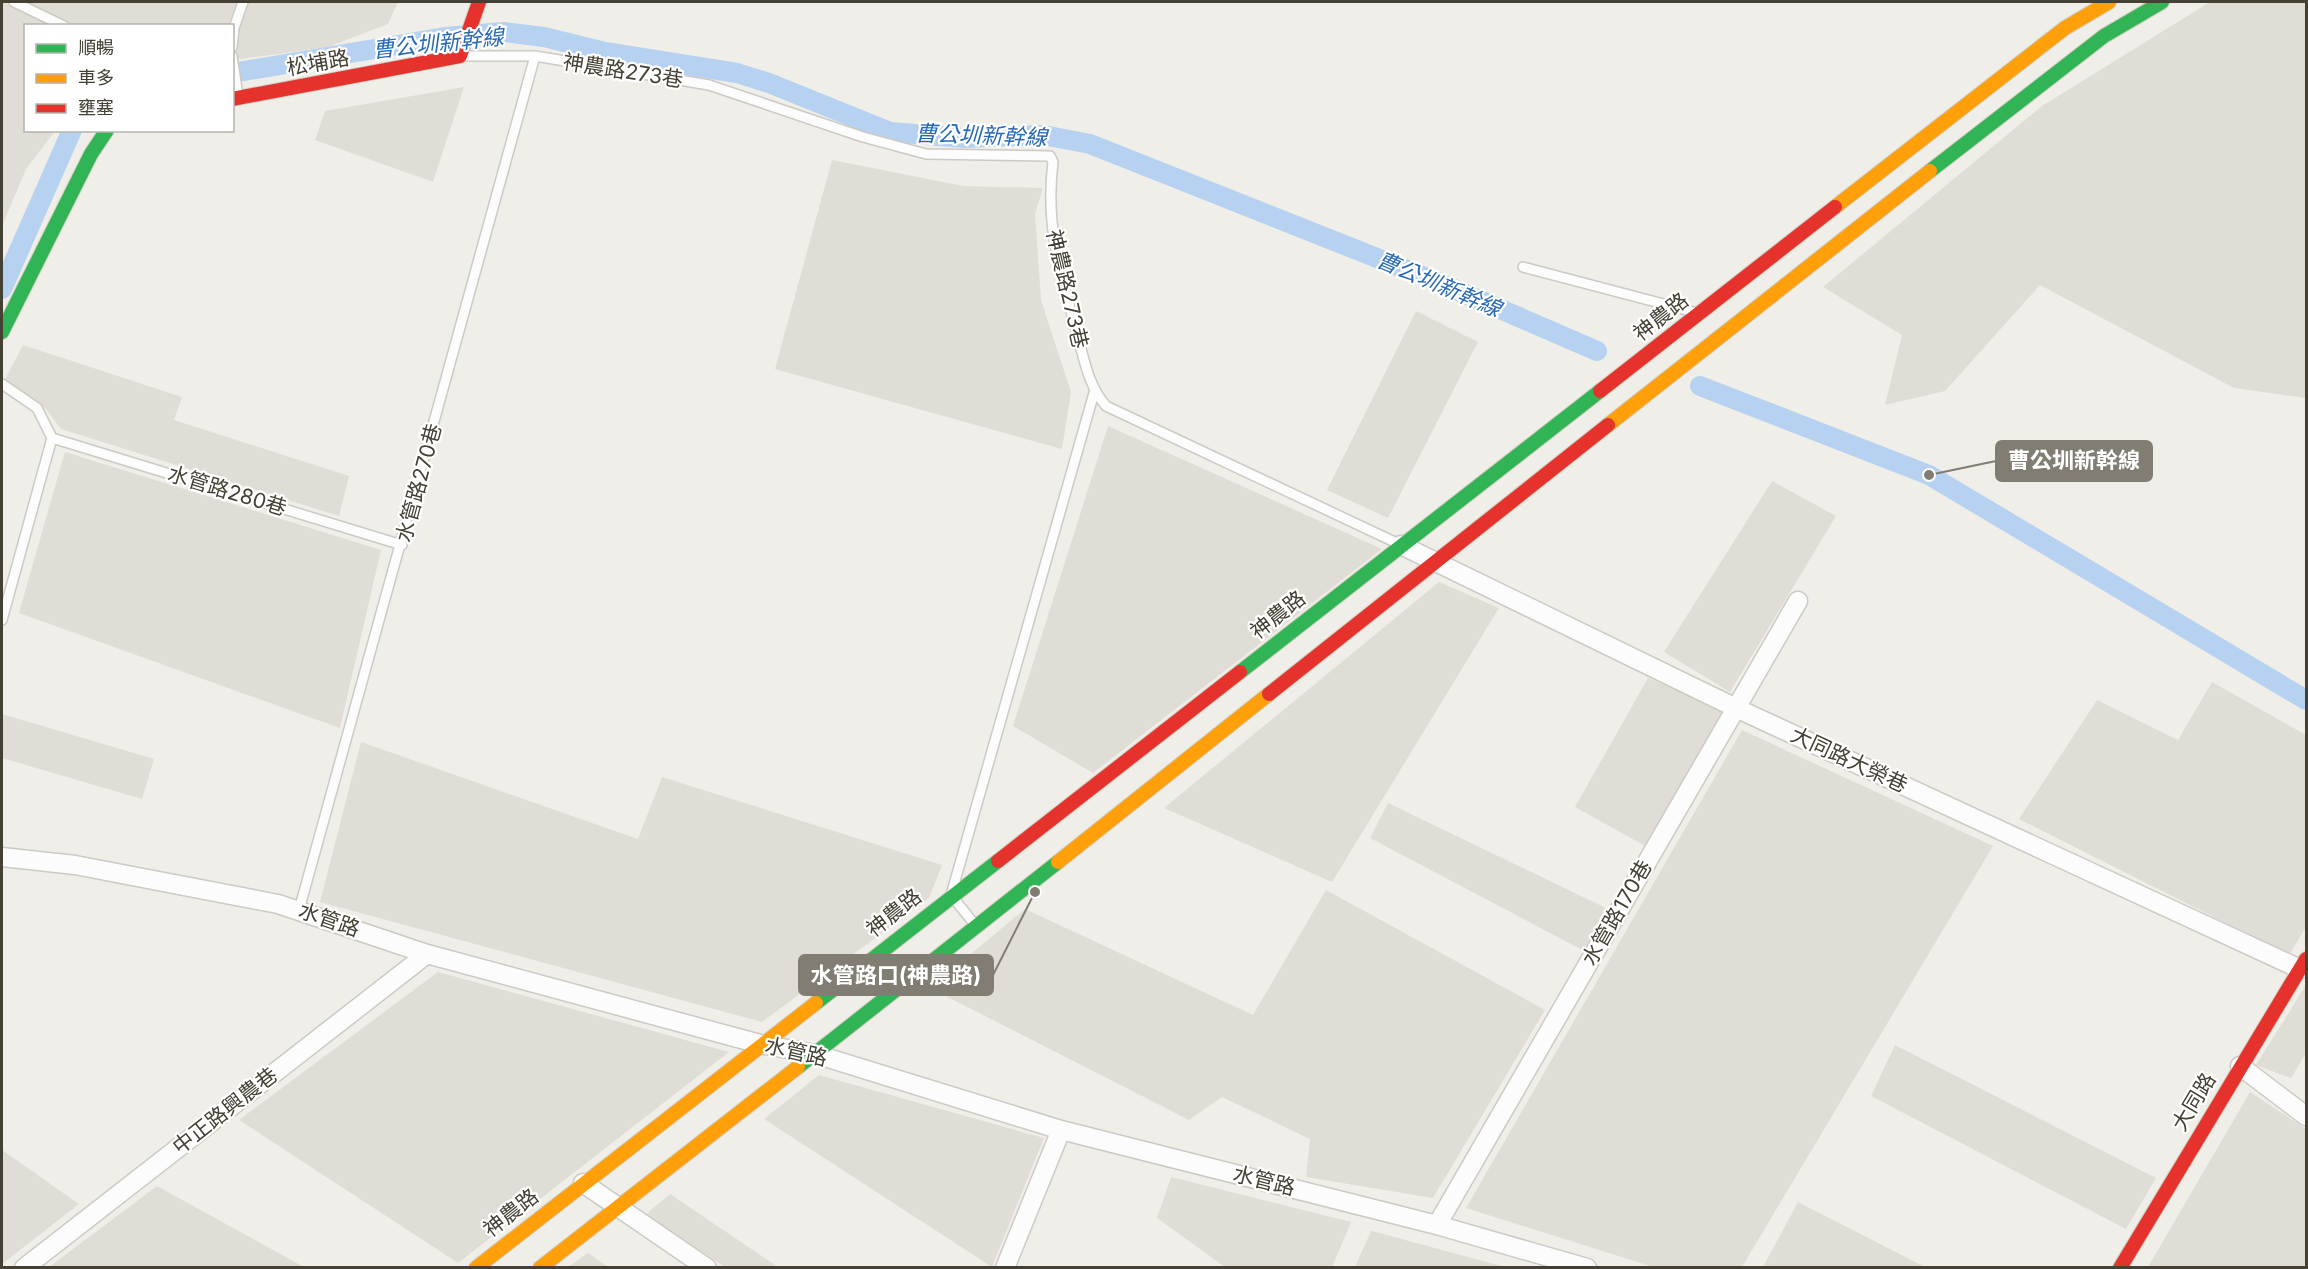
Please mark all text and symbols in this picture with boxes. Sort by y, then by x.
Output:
water label: 曹公圳新幹線 [371,23,508,63]
legend [24,24,234,132]
text: 順暢 [78,37,114,58]
street label: 松埔路 [285,45,351,80]
street label: 神農路273巷 [561,49,685,92]
text: 車多 [78,67,114,88]
text: 壅塞 [78,97,114,118]
water label: 曹公圳新幹線 [915,120,1050,150]
street label: 神農路273巷 [1042,227,1093,351]
water label: 曹公圳新幹線 [1373,246,1508,323]
street label: 神農路 [1628,287,1693,346]
street label: 水管路270巷 [391,421,446,545]
callout: 曹公圳新幹線 [1996,441,2152,481]
text: 曹公圳新幹線 [2008,447,2140,473]
street label: 水管路280巷 [165,461,290,520]
street label: 神農路 [1245,585,1310,644]
street label: 大同路大榮巷 [1787,722,1912,798]
street label: 水管路170巷 [1576,856,1657,970]
street label: 神農路 [861,883,926,942]
street label: 水管路 [295,897,363,942]
callout: 水管路口(神農路) [799,955,993,995]
text: 水管路口(神農路) [811,962,981,988]
street label: 水管路 [763,1032,830,1071]
street label: 中正路興農巷 [167,1062,282,1159]
street label: 大同路 [2167,1068,2221,1135]
street label: 水管路 [1231,1161,1298,1200]
street label: 神農路 [478,1183,543,1242]

